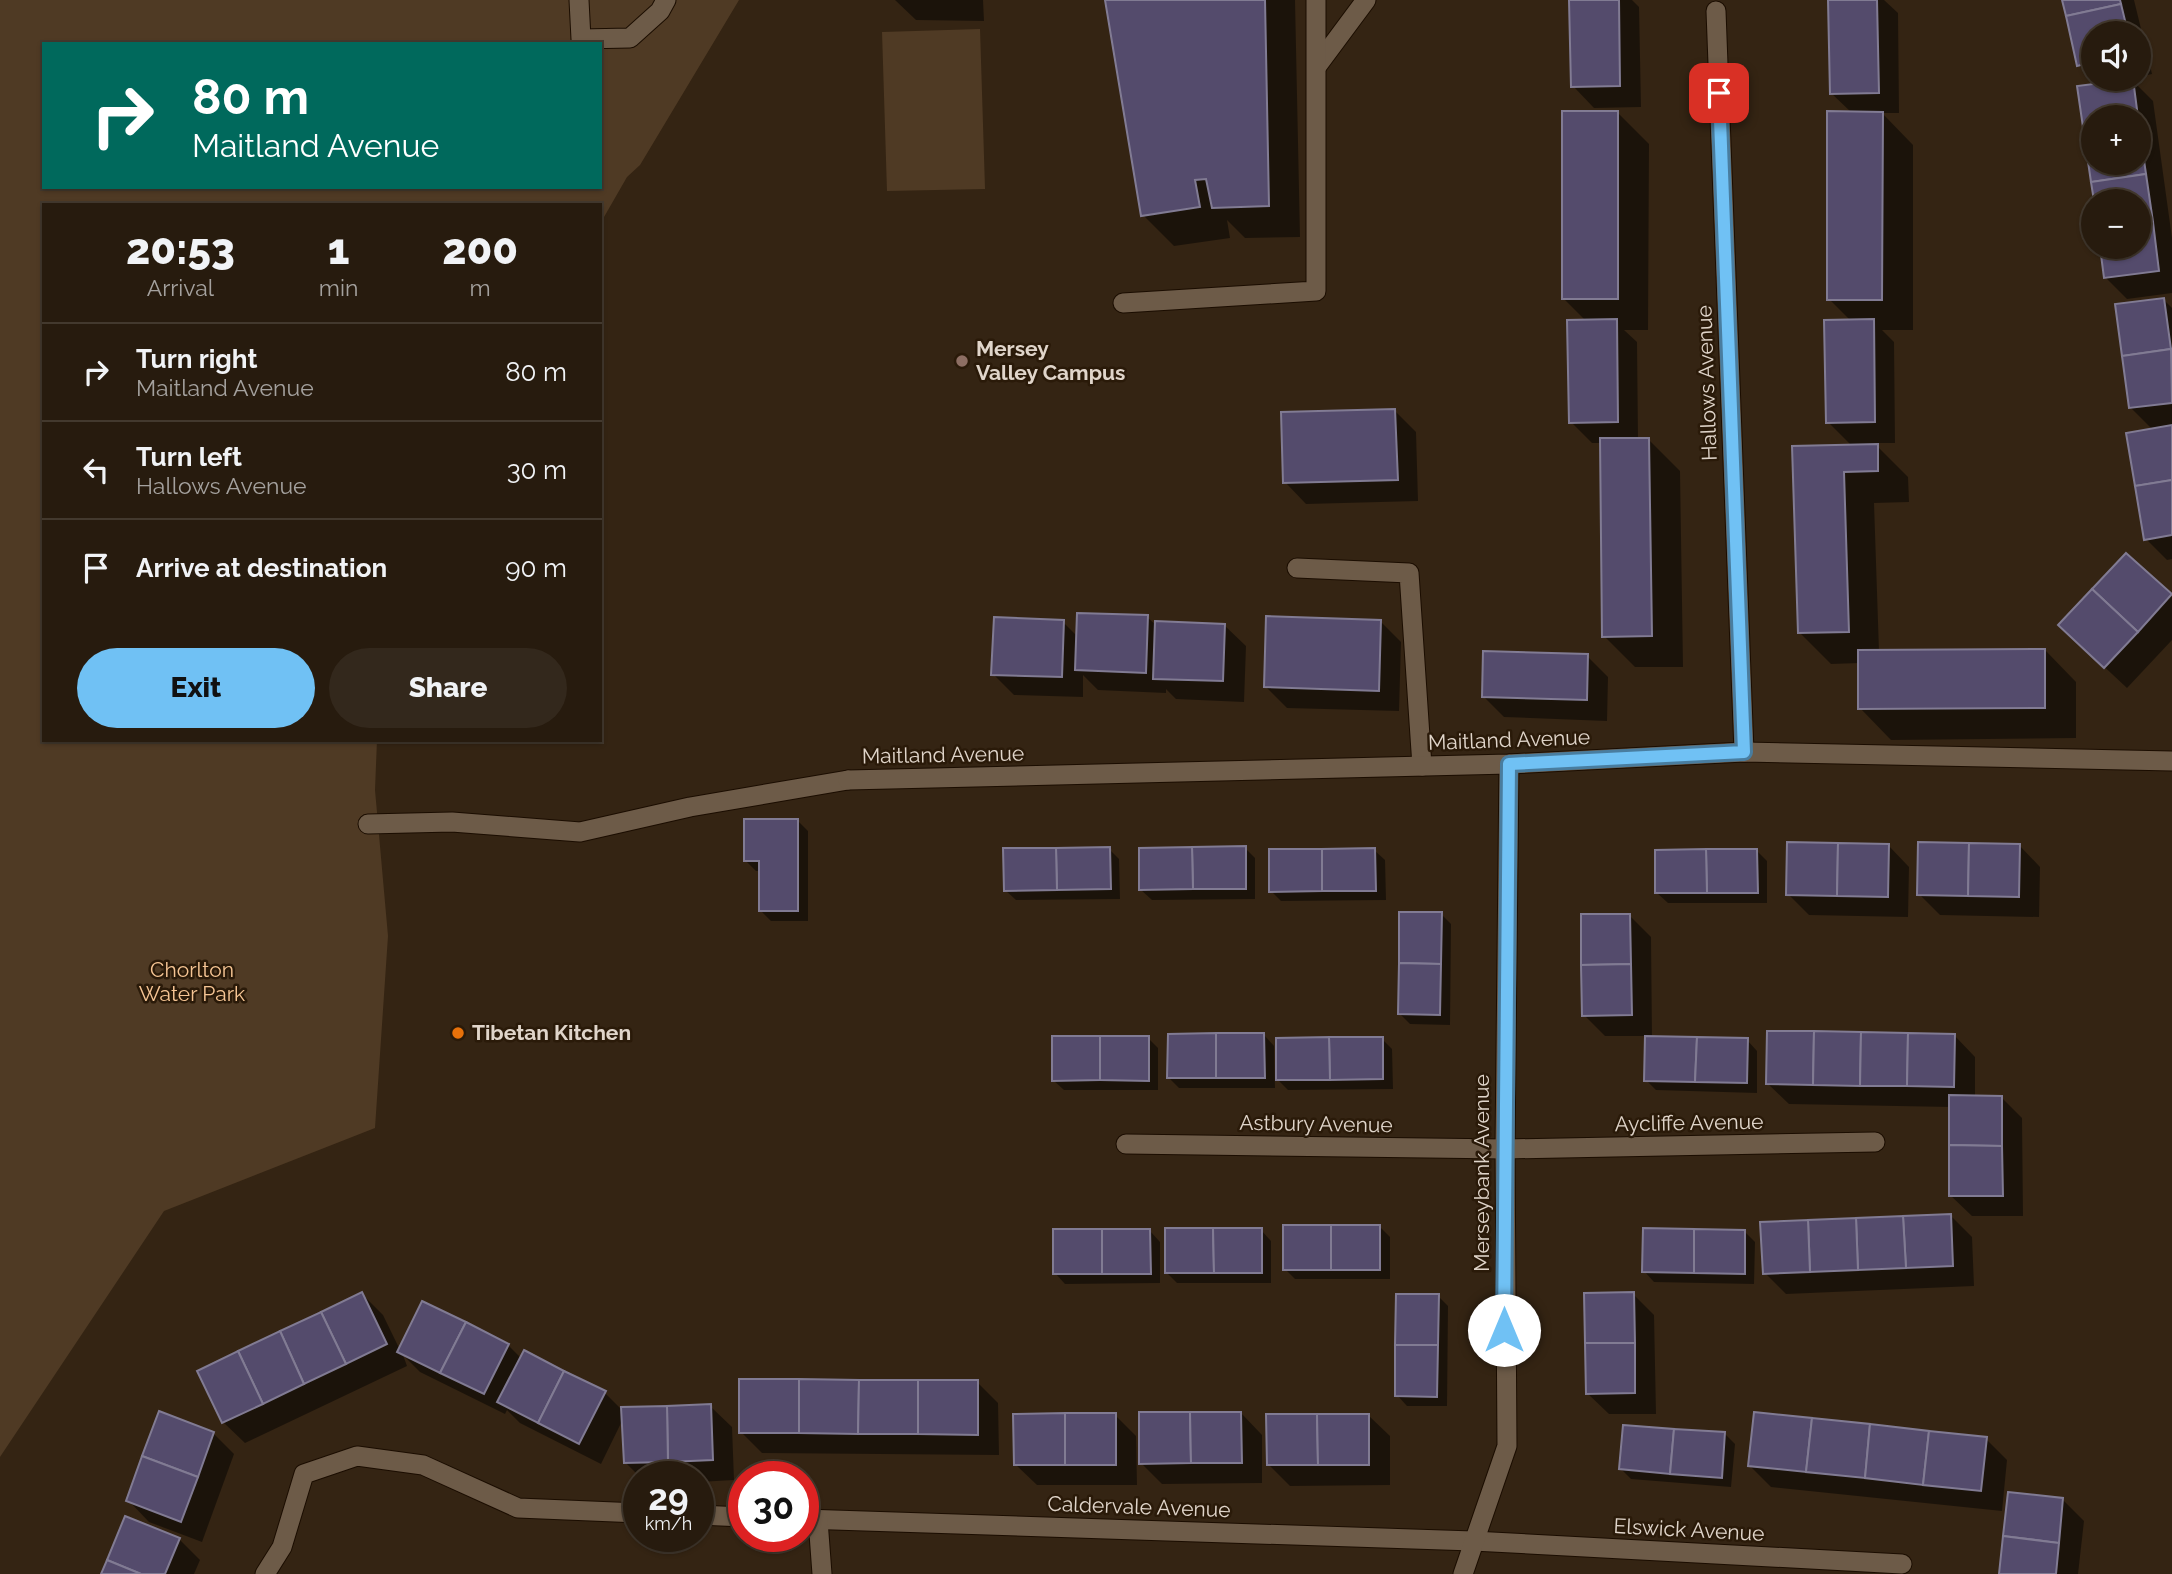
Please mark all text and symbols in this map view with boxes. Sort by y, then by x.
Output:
map controls [2081,21,2151,259]
button: sound [2081,21,2151,91]
pin [1689,63,1749,123]
text: 80 m [192,68,309,125]
icon: right [77,70,168,161]
icon: arrive [1700,74,1738,112]
button: + [2081,105,2151,175]
text: Maitland Avenue [192,127,439,164]
button: − [2081,189,2151,259]
text: 20:53 [126,225,235,274]
text: 1 [328,225,349,274]
text: 200 [442,225,518,274]
text: Arrival [147,274,214,301]
text: min [319,274,358,301]
text: m [470,274,491,301]
street label: Hallows Avenue [1691,305,1722,461]
place label: Mersey Valley Campus [976,336,1125,385]
text: Turn right [136,344,257,374]
icon: right [77,353,115,391]
marker: Mersey Valley Campus [954,353,970,369]
text: 80 m [505,357,567,387]
text: Maitland Avenue [136,374,314,401]
text: Turn left [136,442,242,472]
icon: left [77,451,115,489]
text: 30 m [507,455,567,485]
text: Hallows Avenue [136,472,307,499]
icon: arrive [77,549,115,587]
text: Arrive at destination [136,553,387,583]
text: 90 m [505,553,567,583]
button: Exit [77,648,315,728]
button: Share [329,648,567,728]
street label: Maitland Avenue [1427,724,1590,755]
street label: Maitland Avenue [862,741,1024,768]
park label: Chorlton Water Park [139,957,245,1006]
place label: Tibetan Kitchen [472,1020,631,1045]
marker: Tibetan Kitchen [450,1025,466,1041]
street label: Merseybank Avenue [1469,1074,1494,1272]
street label: Aycliffe Avenue [1614,1109,1764,1136]
street label: Astbury Avenue [1239,1110,1393,1137]
position arrow [1467,1293,1541,1367]
speed limit sign: 30 [728,1461,819,1552]
text: 29 [648,1477,689,1518]
street label: Caldervale Avenue [1047,1491,1231,1522]
text: km/h [645,1513,692,1534]
street label: Elswick Avenue [1613,1513,1765,1546]

